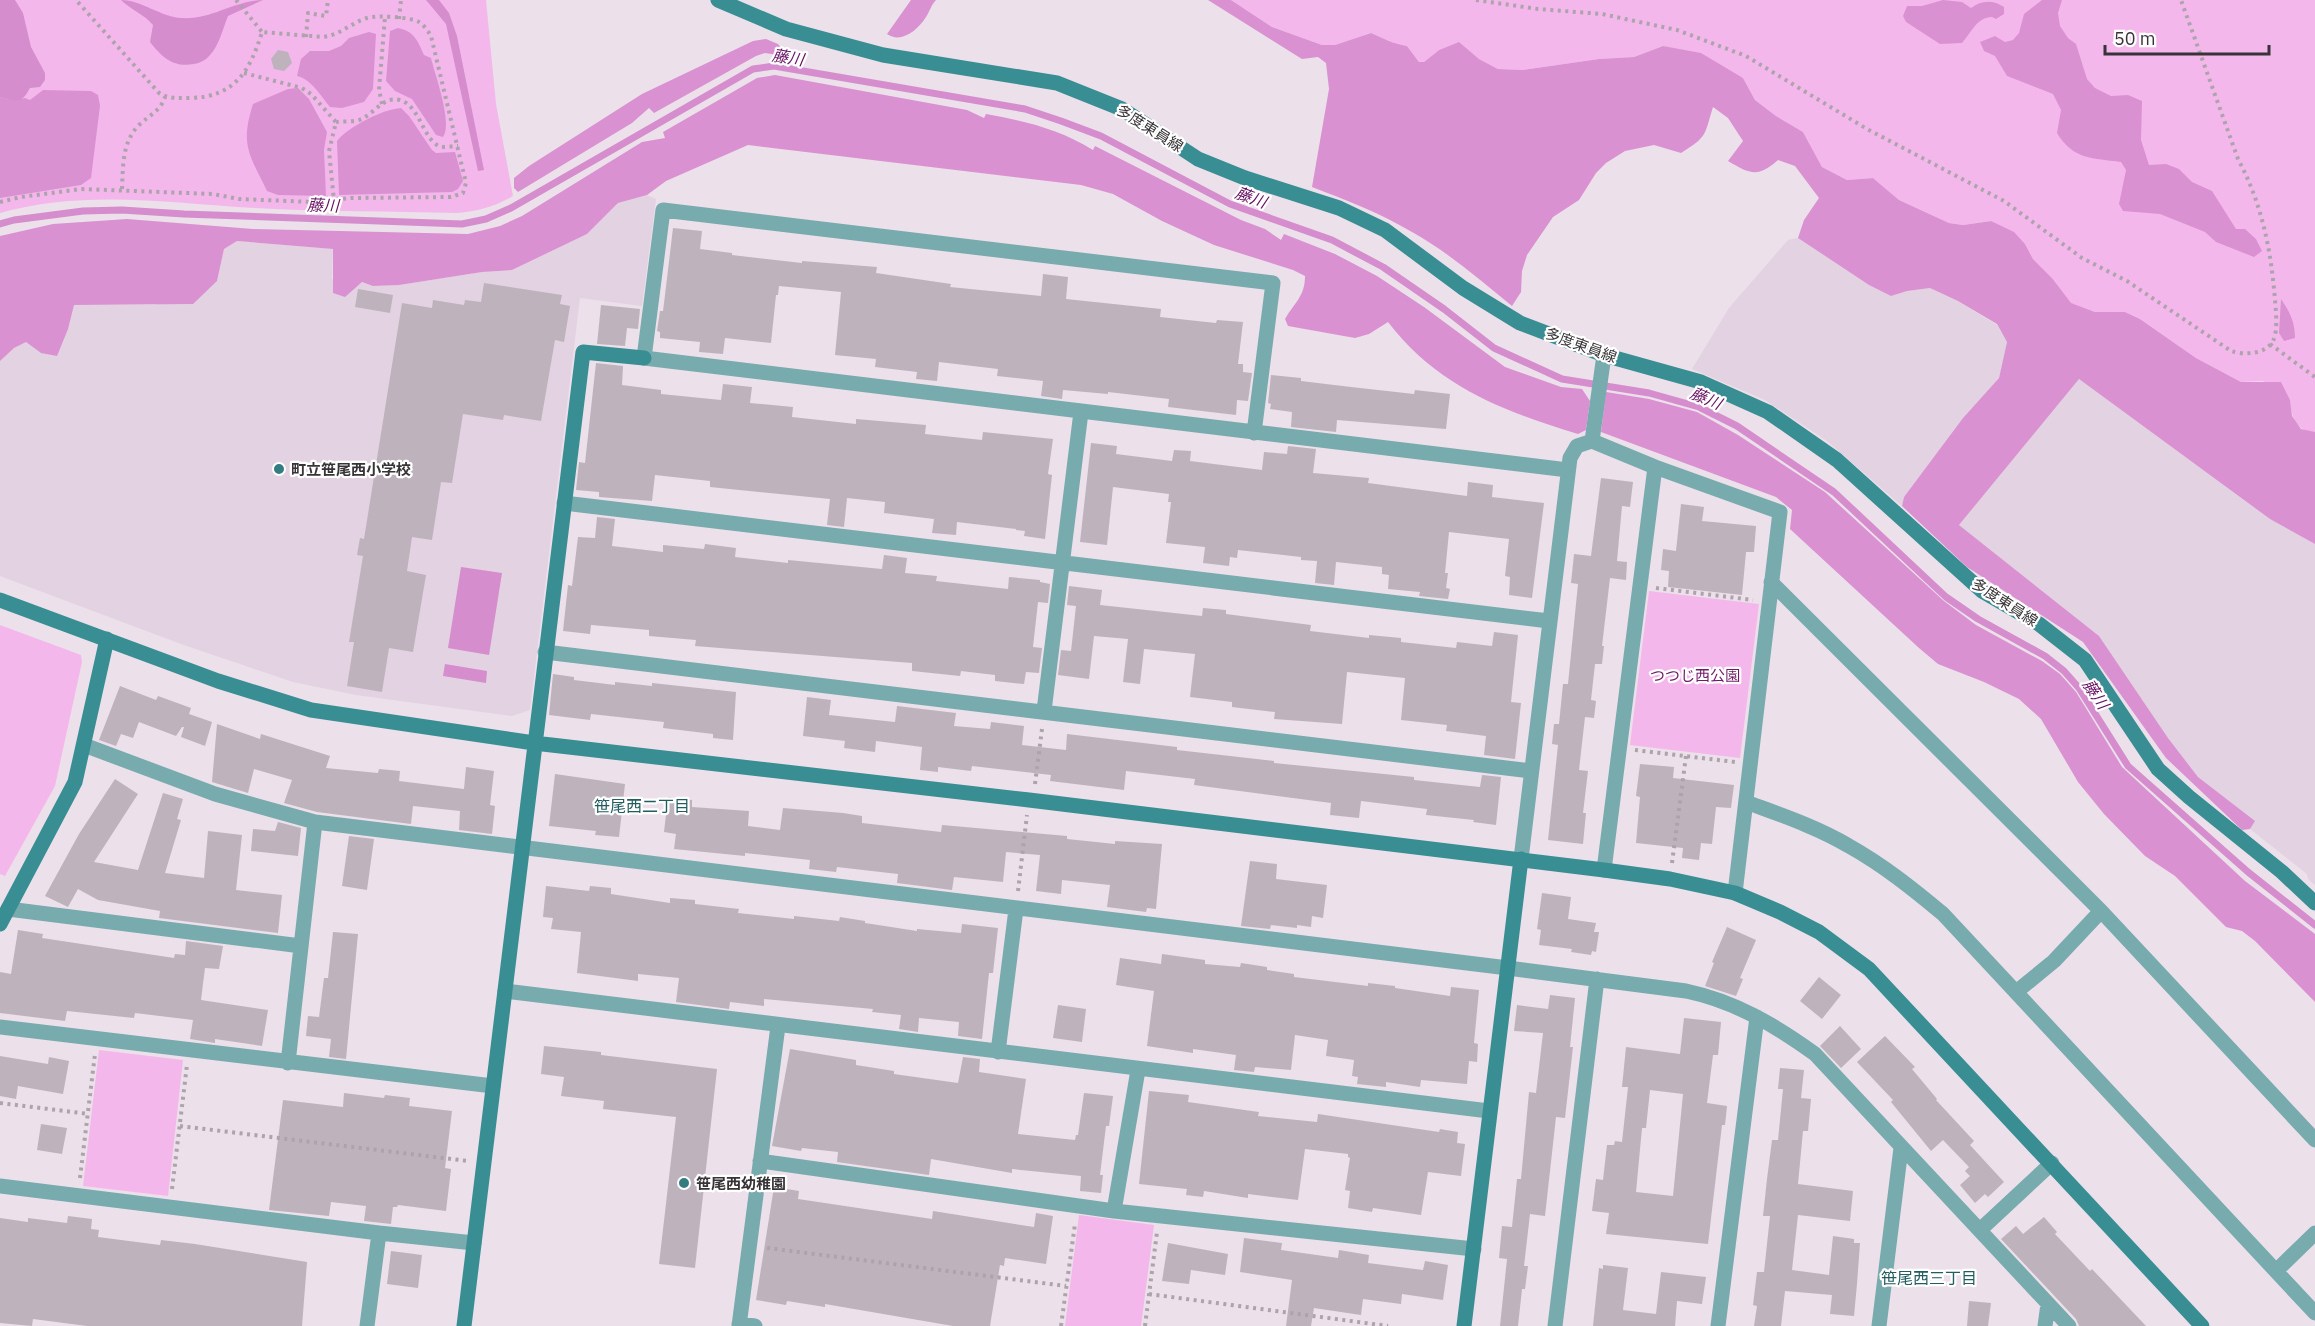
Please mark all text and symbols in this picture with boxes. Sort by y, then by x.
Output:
scale bar [2105,18,2268,56]
text: 50 m [2114,27,2156,50]
water label: 藤川 [771,45,807,70]
street label: 多度東員線 [1113,100,1187,156]
water label: 藤川 [1233,182,1271,213]
water label: 藤川 [307,194,341,216]
street label: 多度東員線 [1543,323,1619,367]
water label: 藤川 [1687,383,1726,414]
place label: 町立笹尾西小学校 [291,460,411,479]
marker: 町立笹尾西小学校 [272,462,286,476]
street label: 多度東員線 [1968,574,2042,630]
park label: つつじ西公園 [1650,666,1740,685]
water label: 藤川 [2079,675,2114,715]
district label: 笹尾西二丁目 [594,796,690,816]
place label: 笹尾西幼稚園 [696,1174,786,1193]
marker: 笹尾西幼稚園 [677,1176,691,1190]
district label: 笹尾西三丁目 [1881,1268,1977,1288]

